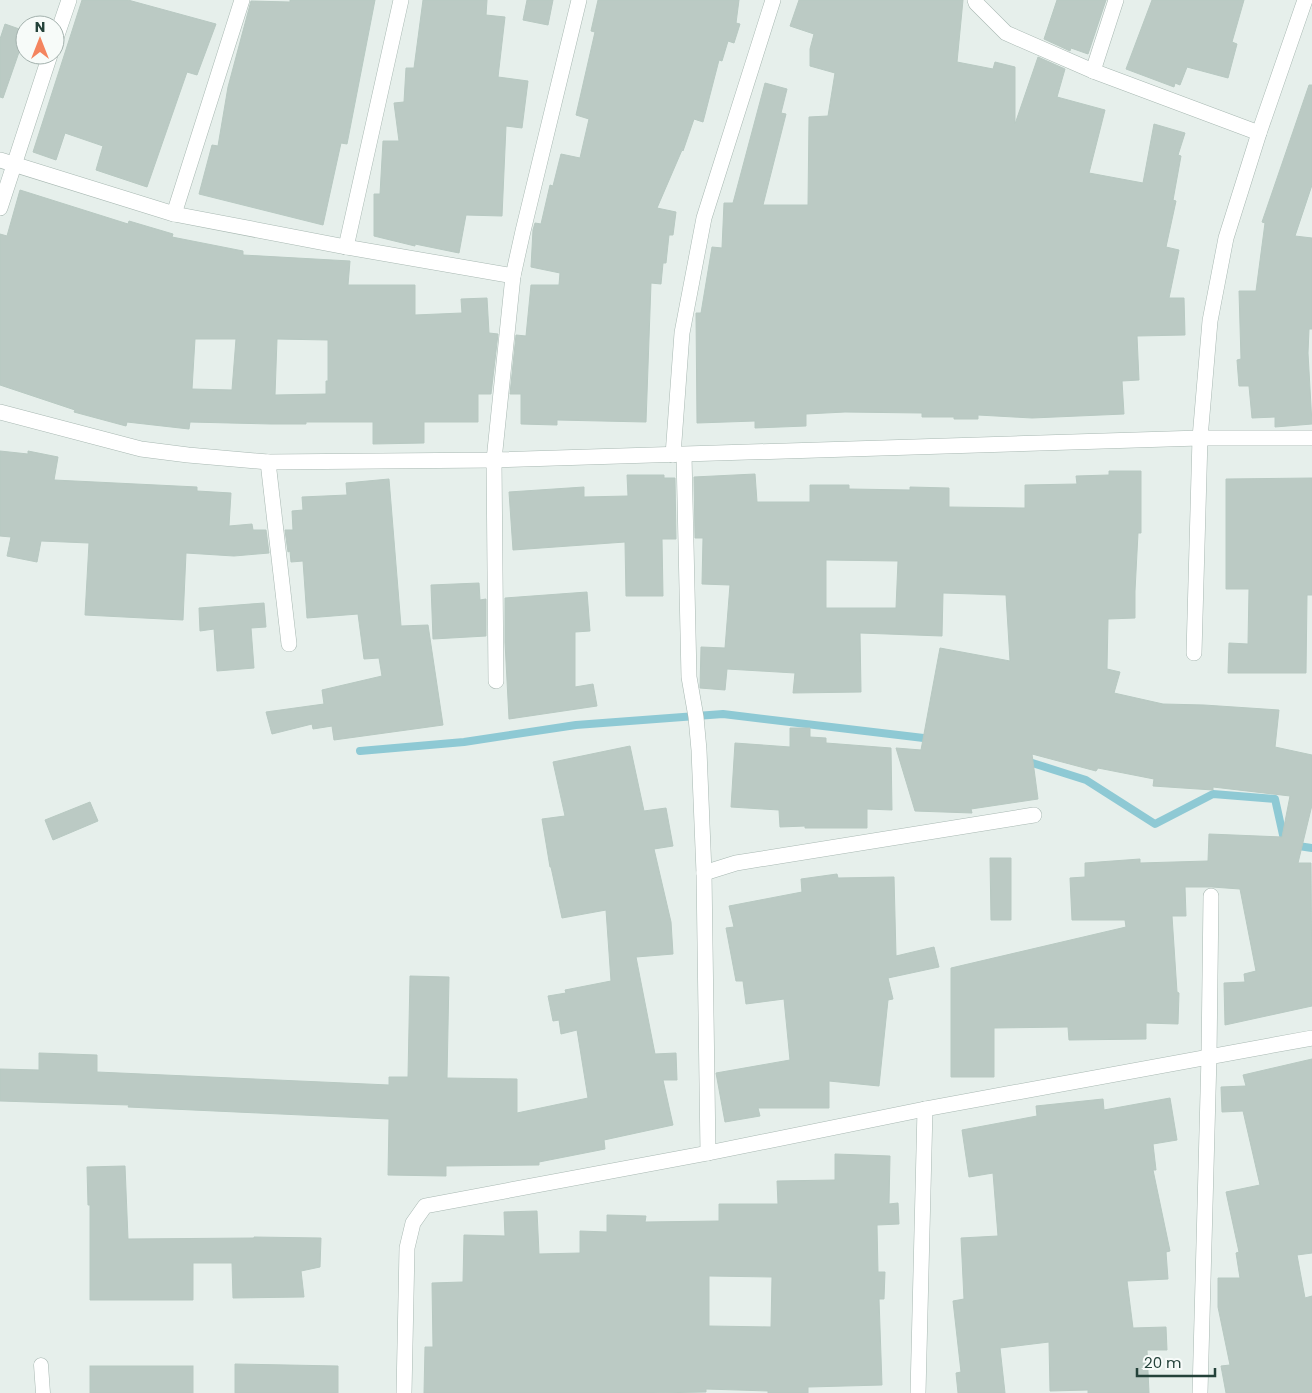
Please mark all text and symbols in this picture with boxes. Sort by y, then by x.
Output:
north arrow [15,15,65,65]
text: N [35,17,45,37]
scale bar [1137,1346,1214,1378]
text: 20 m [1144,1352,1182,1373]

